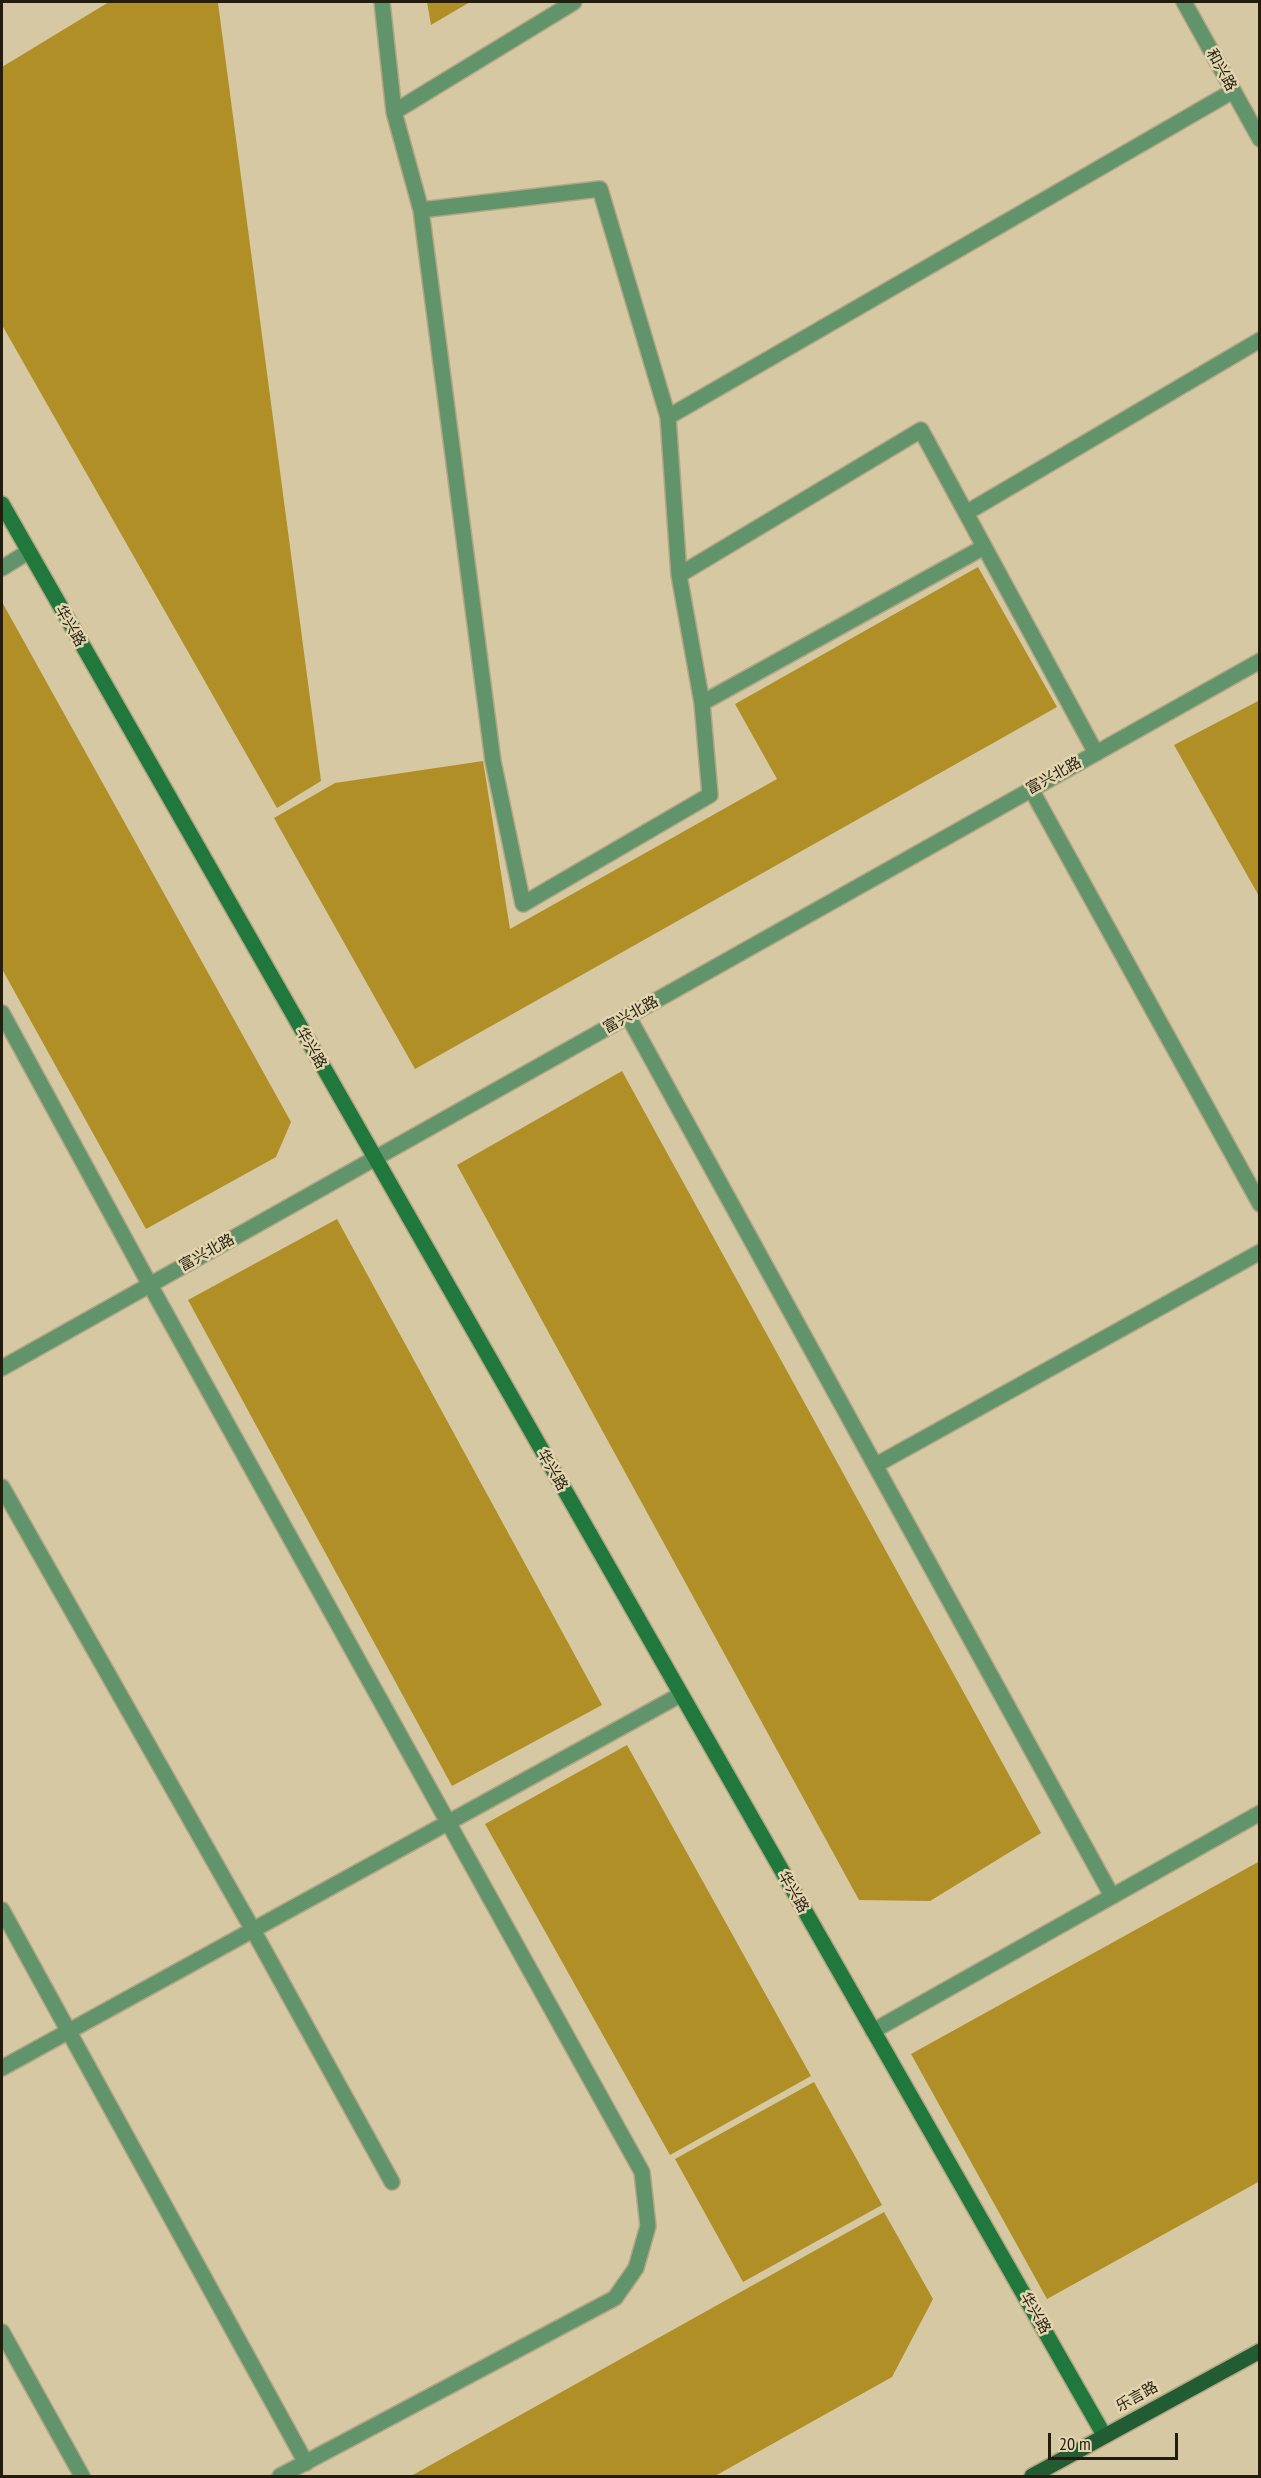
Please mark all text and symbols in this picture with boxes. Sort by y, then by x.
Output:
street label: 和兴路 [1202,46,1240,94]
street label: 华兴路 [51,602,89,650]
street label: 富兴北路 [1023,754,1085,798]
street label: 富兴北路 [600,993,662,1037]
street label: 华兴路 [292,1024,330,1072]
street label: 富兴北路 [176,1231,238,1275]
street label: 华兴路 [533,1446,571,1494]
street label: 华兴路 [774,1868,812,1916]
street label: 华兴路 [1016,2289,1054,2337]
street label: 乐言路 [1113,2378,1161,2416]
scale bar [1051,2421,1182,2459]
text: 20 m [1059,2432,1091,2455]

